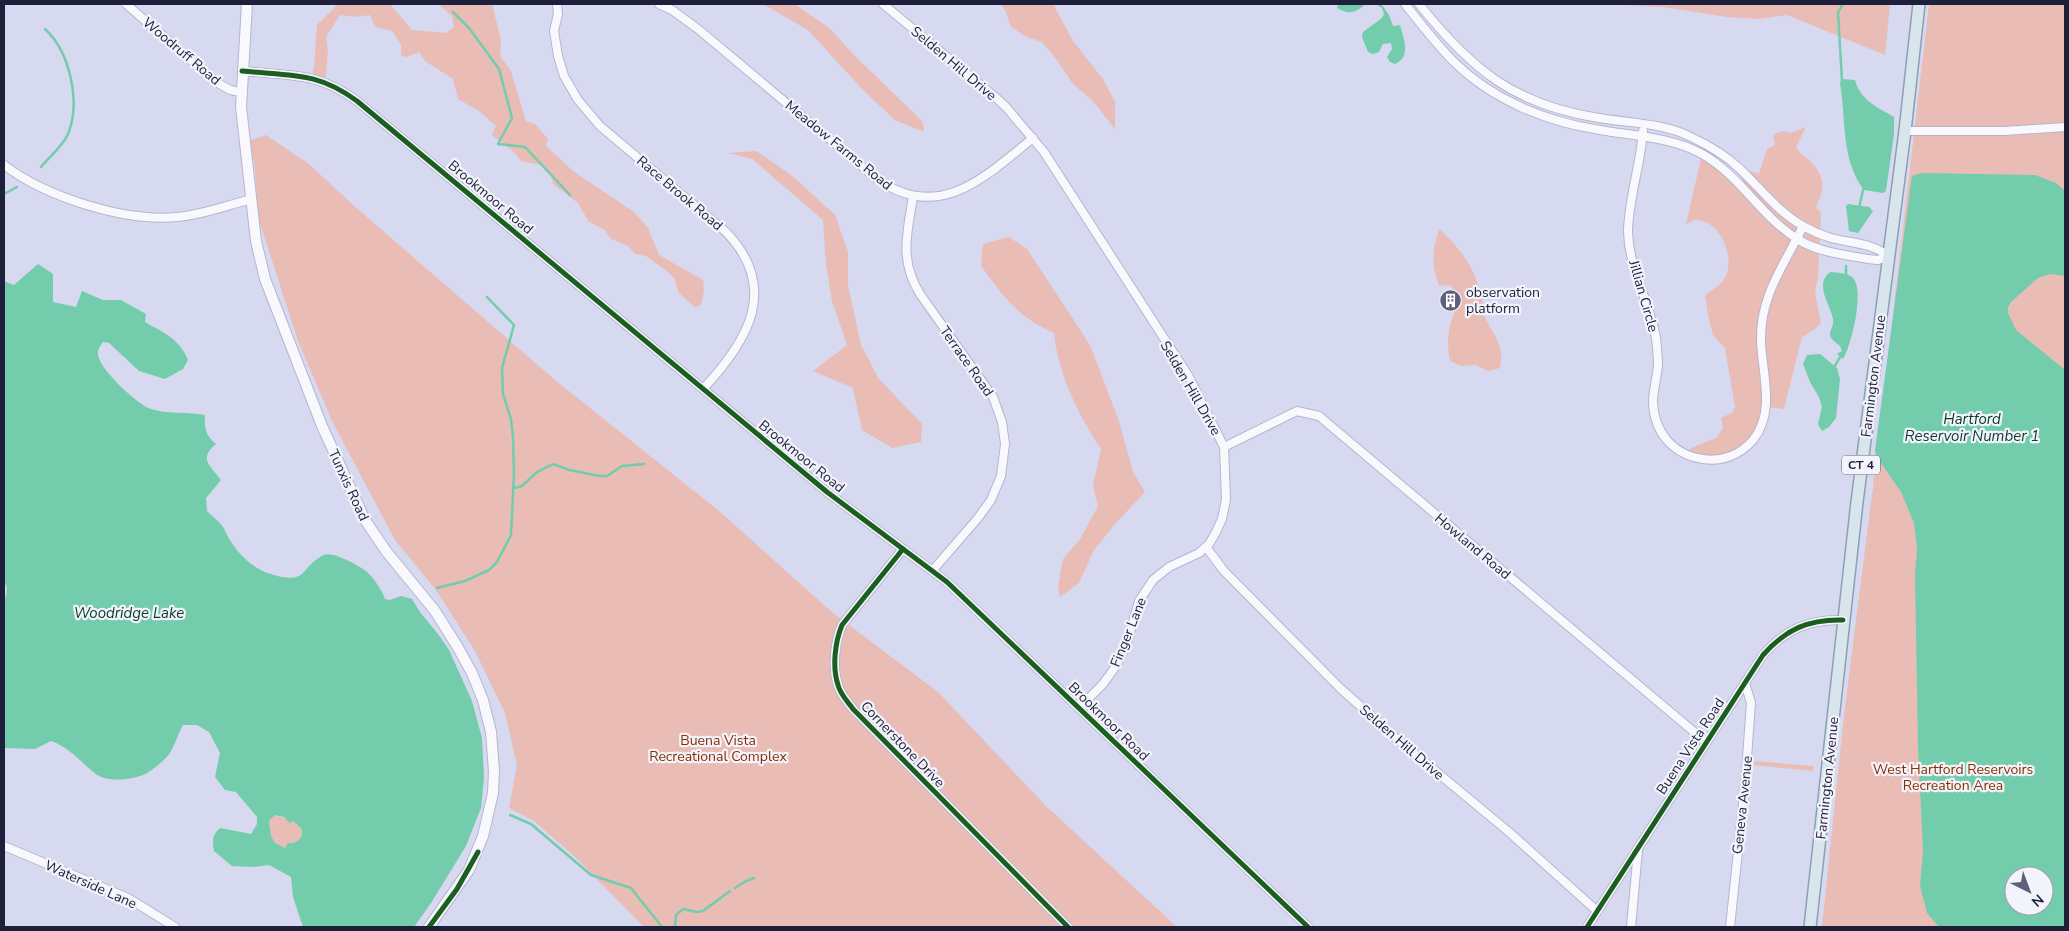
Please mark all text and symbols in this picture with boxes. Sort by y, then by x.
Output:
street label: Woodruff Road [139,13,225,90]
street label: Selden Hill Drive [907,22,1000,105]
street label: Meadow Farms Road [781,96,896,195]
street label: Race Brook Road [632,152,727,235]
street label: Brookmoor Road [444,156,537,239]
street label: Jillian Circle [1624,257,1663,334]
place label: observation platform [1466,283,1540,318]
building icon: observation platform [1438,288,1462,312]
street label: Farmington Avenue [1857,314,1890,438]
street label: Terrace Road [935,322,998,400]
street label: Selden Hill Drive [1156,337,1225,439]
water label: Hartford Reservoir Number 1 [1905,409,2039,446]
street label: Brookmoor Road [755,416,849,497]
street label: Tunxis Road [324,446,373,524]
road number: CT 4 [1842,456,1880,474]
street label: Howland Road [1431,509,1515,584]
street label: Finger Lane [1106,595,1151,670]
water label: Woodridge Lake [74,603,184,623]
street label: Brookmoor Road [1064,678,1153,765]
street label: Buena Vista Road [1652,694,1729,798]
street label: Cornerstone Drive [856,697,949,792]
street label: Selden Hill Drive [1355,700,1448,784]
street label: Farmington Avenue [1812,716,1843,840]
park label: Buena Vista Recreational Complex [649,731,787,766]
street label: Geneva Avenue [1728,755,1757,855]
park label: West Hartford Reservoirs Recreation Area [1873,760,2034,795]
street label: Waterside Lane [42,856,140,913]
north arrow [2004,866,2054,916]
text: N [2027,890,2048,911]

